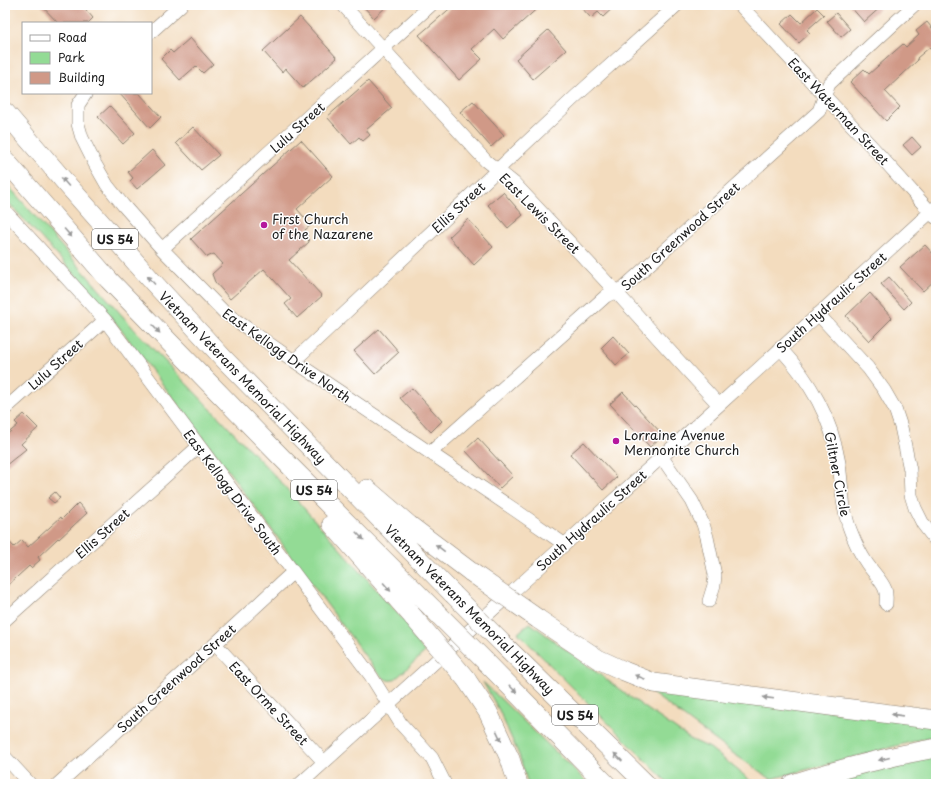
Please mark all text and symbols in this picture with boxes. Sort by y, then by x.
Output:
legend [22,22,152,94]
text: Road [58,28,87,46]
text: Park [58,48,85,66]
street label: East Waterman Street [784,53,894,169]
text: Building [58,68,105,86]
street label: Lulu Street [265,97,329,157]
street label: East Lewis Street [495,168,585,258]
street label: Ellis Street [427,177,489,237]
street label: South Greenwood Street [616,177,744,295]
one-way arrow [61,178,70,187]
place label: First Church of the Nazarene [272,209,373,243]
marker: First Church of the Nazarene [259,220,269,230]
one-way arrow [64,228,73,238]
road number: US 54 [92,229,138,249]
street label: South Hydraulic Street [772,247,890,357]
one-way arrow [146,275,156,285]
street label: Vietnam Veterans Memorial Highway [155,287,331,467]
street label: East Kellogg Drive North [219,303,355,407]
one-way arrow [151,324,161,334]
street label: Lulu Street [23,334,87,394]
street label: East Kellogg Drive South [179,425,287,559]
place label: Lorraine Avenue Mennonite Church [624,425,739,459]
street label: Giltner Circle [820,430,856,518]
marker: Lorraine Avenue Mennonite Church [611,436,621,446]
street label: South Hydraulic Street [532,465,650,575]
road number: US 54 [291,480,337,500]
street label: Ellis Street [71,503,133,563]
street label: Vietnam Veterans Memorial Highway [381,520,559,698]
one-way arrow [355,531,365,541]
one-way arrow [434,544,445,552]
one-way arrow [383,582,392,592]
street label: South Greenwood Street [112,619,240,737]
street label: East Orme Street [225,657,313,749]
one-way arrow [634,674,646,680]
one-way arrow [508,684,517,694]
one-way arrow [762,695,775,701]
road number: US 54 [552,705,598,725]
one-way arrow [891,712,903,718]
one-way arrow [496,731,502,742]
one-way arrow [613,752,623,762]
one-way arrow [878,756,890,762]

